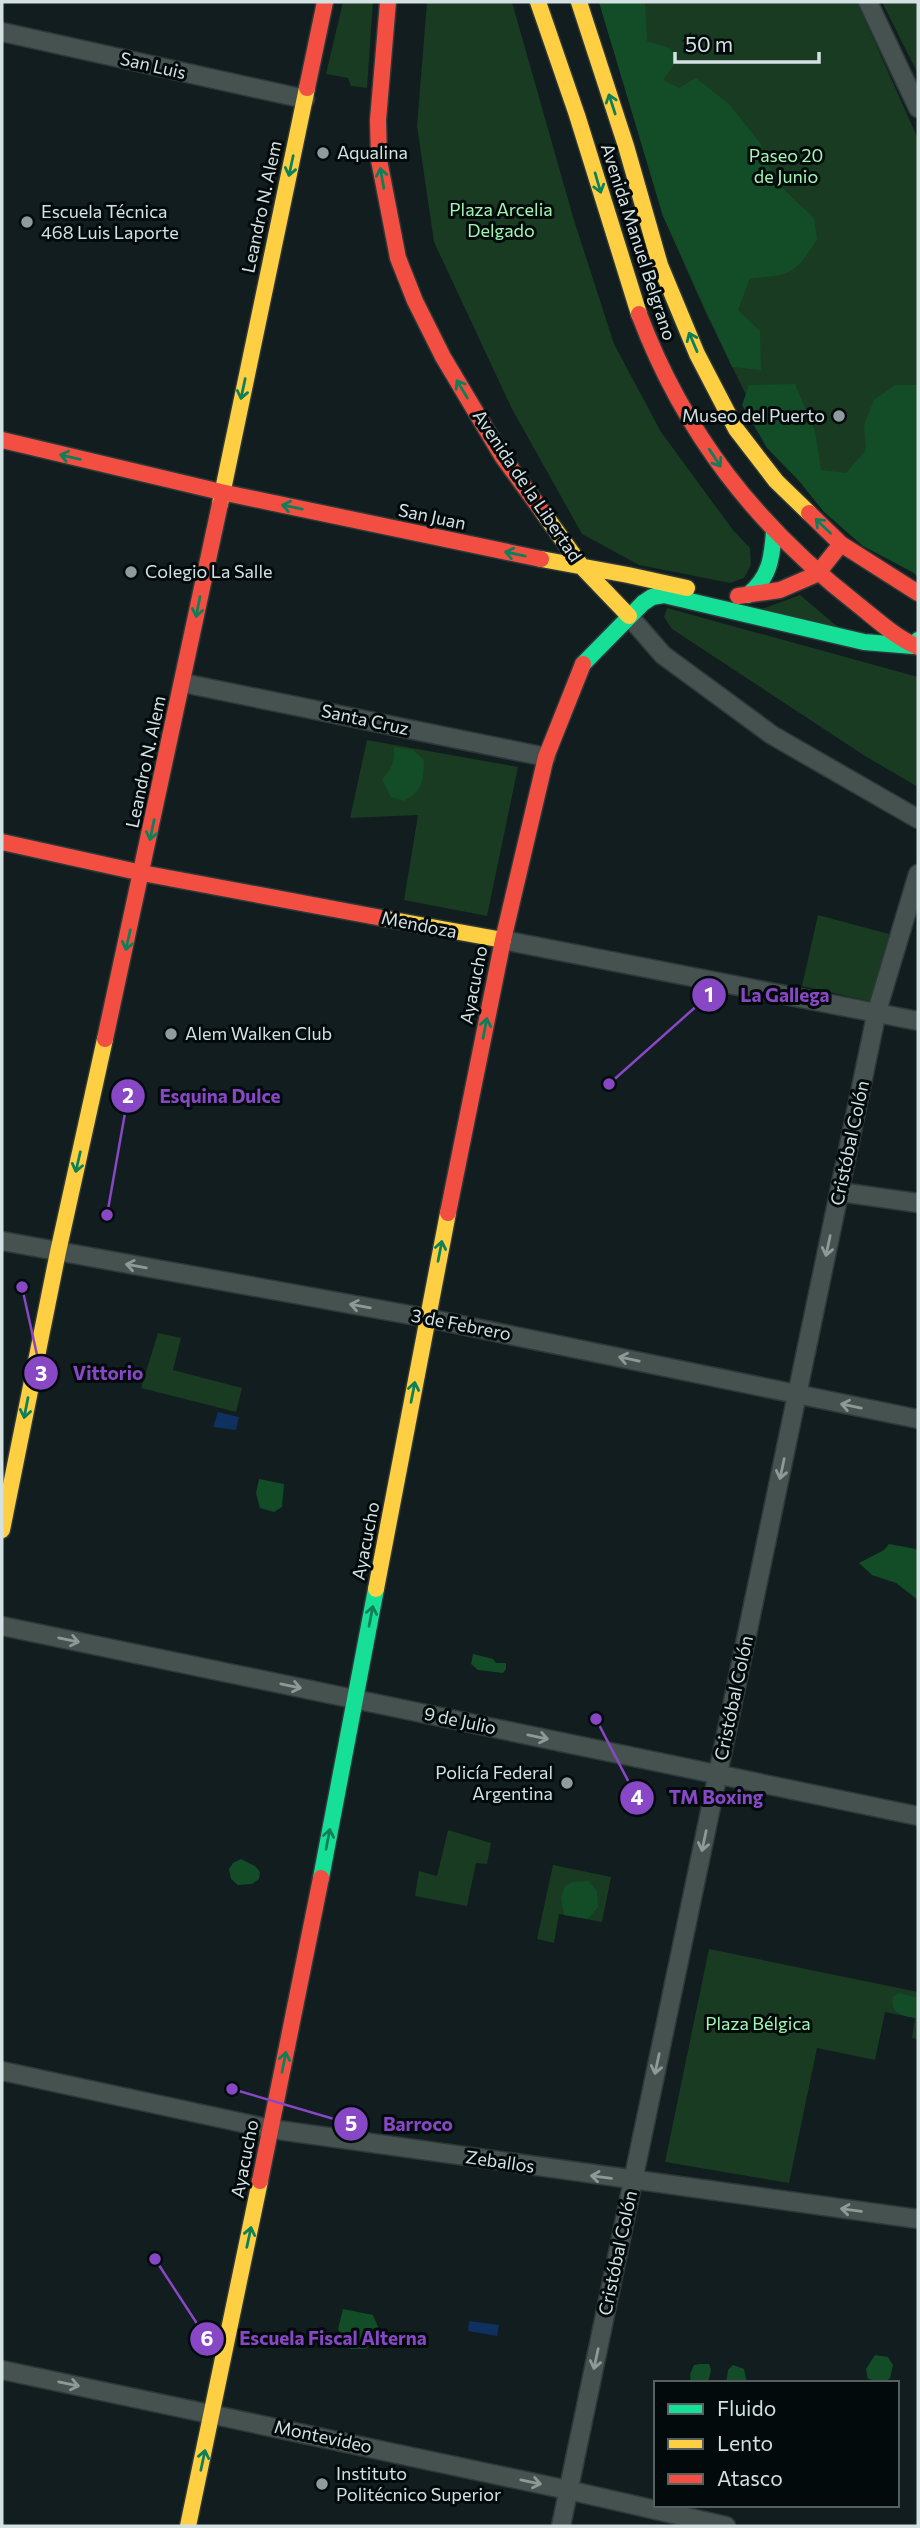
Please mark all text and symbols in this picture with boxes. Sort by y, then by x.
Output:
scale bar [675,21,818,65]
text: 50 m [685,31,733,56]
street label: San Luis [118,47,188,83]
one-way arrow [605,93,617,115]
street label: Leandro N. Alem [236,139,286,275]
place label: Aqualina [337,141,408,163]
street label: Avenida Manuel Belgrano [597,141,681,343]
park label: Paseo 20 de Junio [749,144,823,187]
marker: Aqualina [315,145,331,161]
one-way arrow [283,154,297,177]
one-way arrow [375,167,389,190]
one-way arrow [592,172,605,194]
park label: Plaza Arcelia Delgado [449,198,553,241]
place label: Escuela Técnica 468 Luis Laporte [41,200,179,243]
marker: Escuela Técnica 468 Luis Laporte [19,214,35,230]
one-way arrow [685,332,698,353]
one-way arrow [236,377,250,400]
one-way arrow [455,379,469,399]
place label: Museo del Puerto [682,404,825,426]
street label: Avenida de la Libertad [469,405,587,566]
marker: Museo del Puerto [831,408,847,424]
one-way arrow [708,448,722,468]
one-way arrow [60,449,82,462]
street label: San Juan [396,498,468,534]
one-way arrow [281,500,304,514]
one-way arrow [814,518,831,535]
one-way arrow [504,546,527,560]
place label: Colegio La Salle [145,560,273,582]
marker: Colegio La Salle [123,564,139,580]
one-way arrow [191,595,205,618]
street label: Leandro N. Alem [120,694,170,830]
street label: Santa Cruz [319,699,411,739]
one-way arrow [144,818,158,841]
street label: Mendoza [380,906,459,942]
one-way arrow [120,928,134,951]
street label: Ayacucho [455,944,491,1026]
callout: La Gallega [692,975,844,1015]
text: 1 [704,981,714,1006]
text: La Gallega [740,983,830,1006]
one-way arrow [479,1017,493,1040]
place label: Alem Walken Club [185,1022,332,1044]
marker: Alem Walken Club [163,1026,179,1042]
callout: Esquina Dulce [110,1076,294,1116]
street label: Cristóbal Colón [825,1078,873,1207]
text: 2 [122,1082,134,1107]
text: Esquina Dulce [159,1084,281,1107]
one-way arrow [71,1150,84,1173]
one-way arrow [821,1234,835,1257]
one-way arrow [434,1240,448,1263]
one-way arrow [125,1259,148,1272]
one-way arrow [349,1299,372,1312]
street label: 3 de Febrero [409,1304,513,1344]
one-way arrow [618,1352,641,1366]
callout: Vittorio [23,1353,157,1393]
text: 3 [35,1360,47,1385]
text: Vittorio [73,1361,143,1384]
one-way arrow [407,1381,420,1404]
one-way arrow [19,1396,33,1419]
one-way arrow [840,1398,863,1412]
one-way arrow [774,1457,788,1480]
street label: Ayacucho [347,1500,383,1582]
one-way arrow [365,1605,379,1628]
one-way arrow [57,1633,80,1647]
street label: Cristóbal Colón [709,1633,757,1762]
one-way arrow [279,1679,302,1693]
street label: 9 de Julio [422,1702,498,1738]
one-way arrow [526,1730,549,1744]
place label: Policía Federal Argentina [435,1761,553,1804]
marker: Policía Federal Argentina [559,1775,575,1791]
callout: TM Boxing [619,1778,777,1818]
text: 4 [631,1784,644,1809]
text: TM Boxing [669,1785,764,1808]
one-way arrow [322,1828,335,1851]
one-way arrow [696,1829,710,1852]
park label: Plaza Bélgica [705,2012,811,2034]
one-way arrow [278,2051,291,2074]
one-way arrow [650,2052,664,2075]
callout: Barroco [334,2104,467,2144]
text: 5 [345,2110,357,2135]
text: Barroco [383,2112,453,2135]
street label: Ayacucho [226,2118,262,2200]
street label: Zeballos [464,2145,536,2177]
one-way arrow [590,2170,613,2183]
street label: Cristóbal Colón [593,2188,641,2317]
one-way arrow [840,2204,862,2217]
one-way arrow [242,2226,256,2249]
callout: Escuela Fiscal Alterna [190,2319,440,2359]
text: 6 [201,2325,214,2350]
text: Escuela Fiscal Alterna [239,2326,427,2349]
one-way arrow [588,2347,602,2370]
one-way arrow [57,2377,80,2391]
legend [654,2381,899,2507]
text: Fluido [717,2395,776,2420]
street label: Montevideo [272,2415,374,2457]
text: Lento [717,2430,773,2455]
one-way arrow [196,2449,210,2472]
place label: Instituto Politécnico Superior [336,2462,501,2505]
text: Atasco [717,2465,783,2490]
marker: Instituto Politécnico Superior [314,2476,330,2492]
one-way arrow [519,2476,542,2489]

